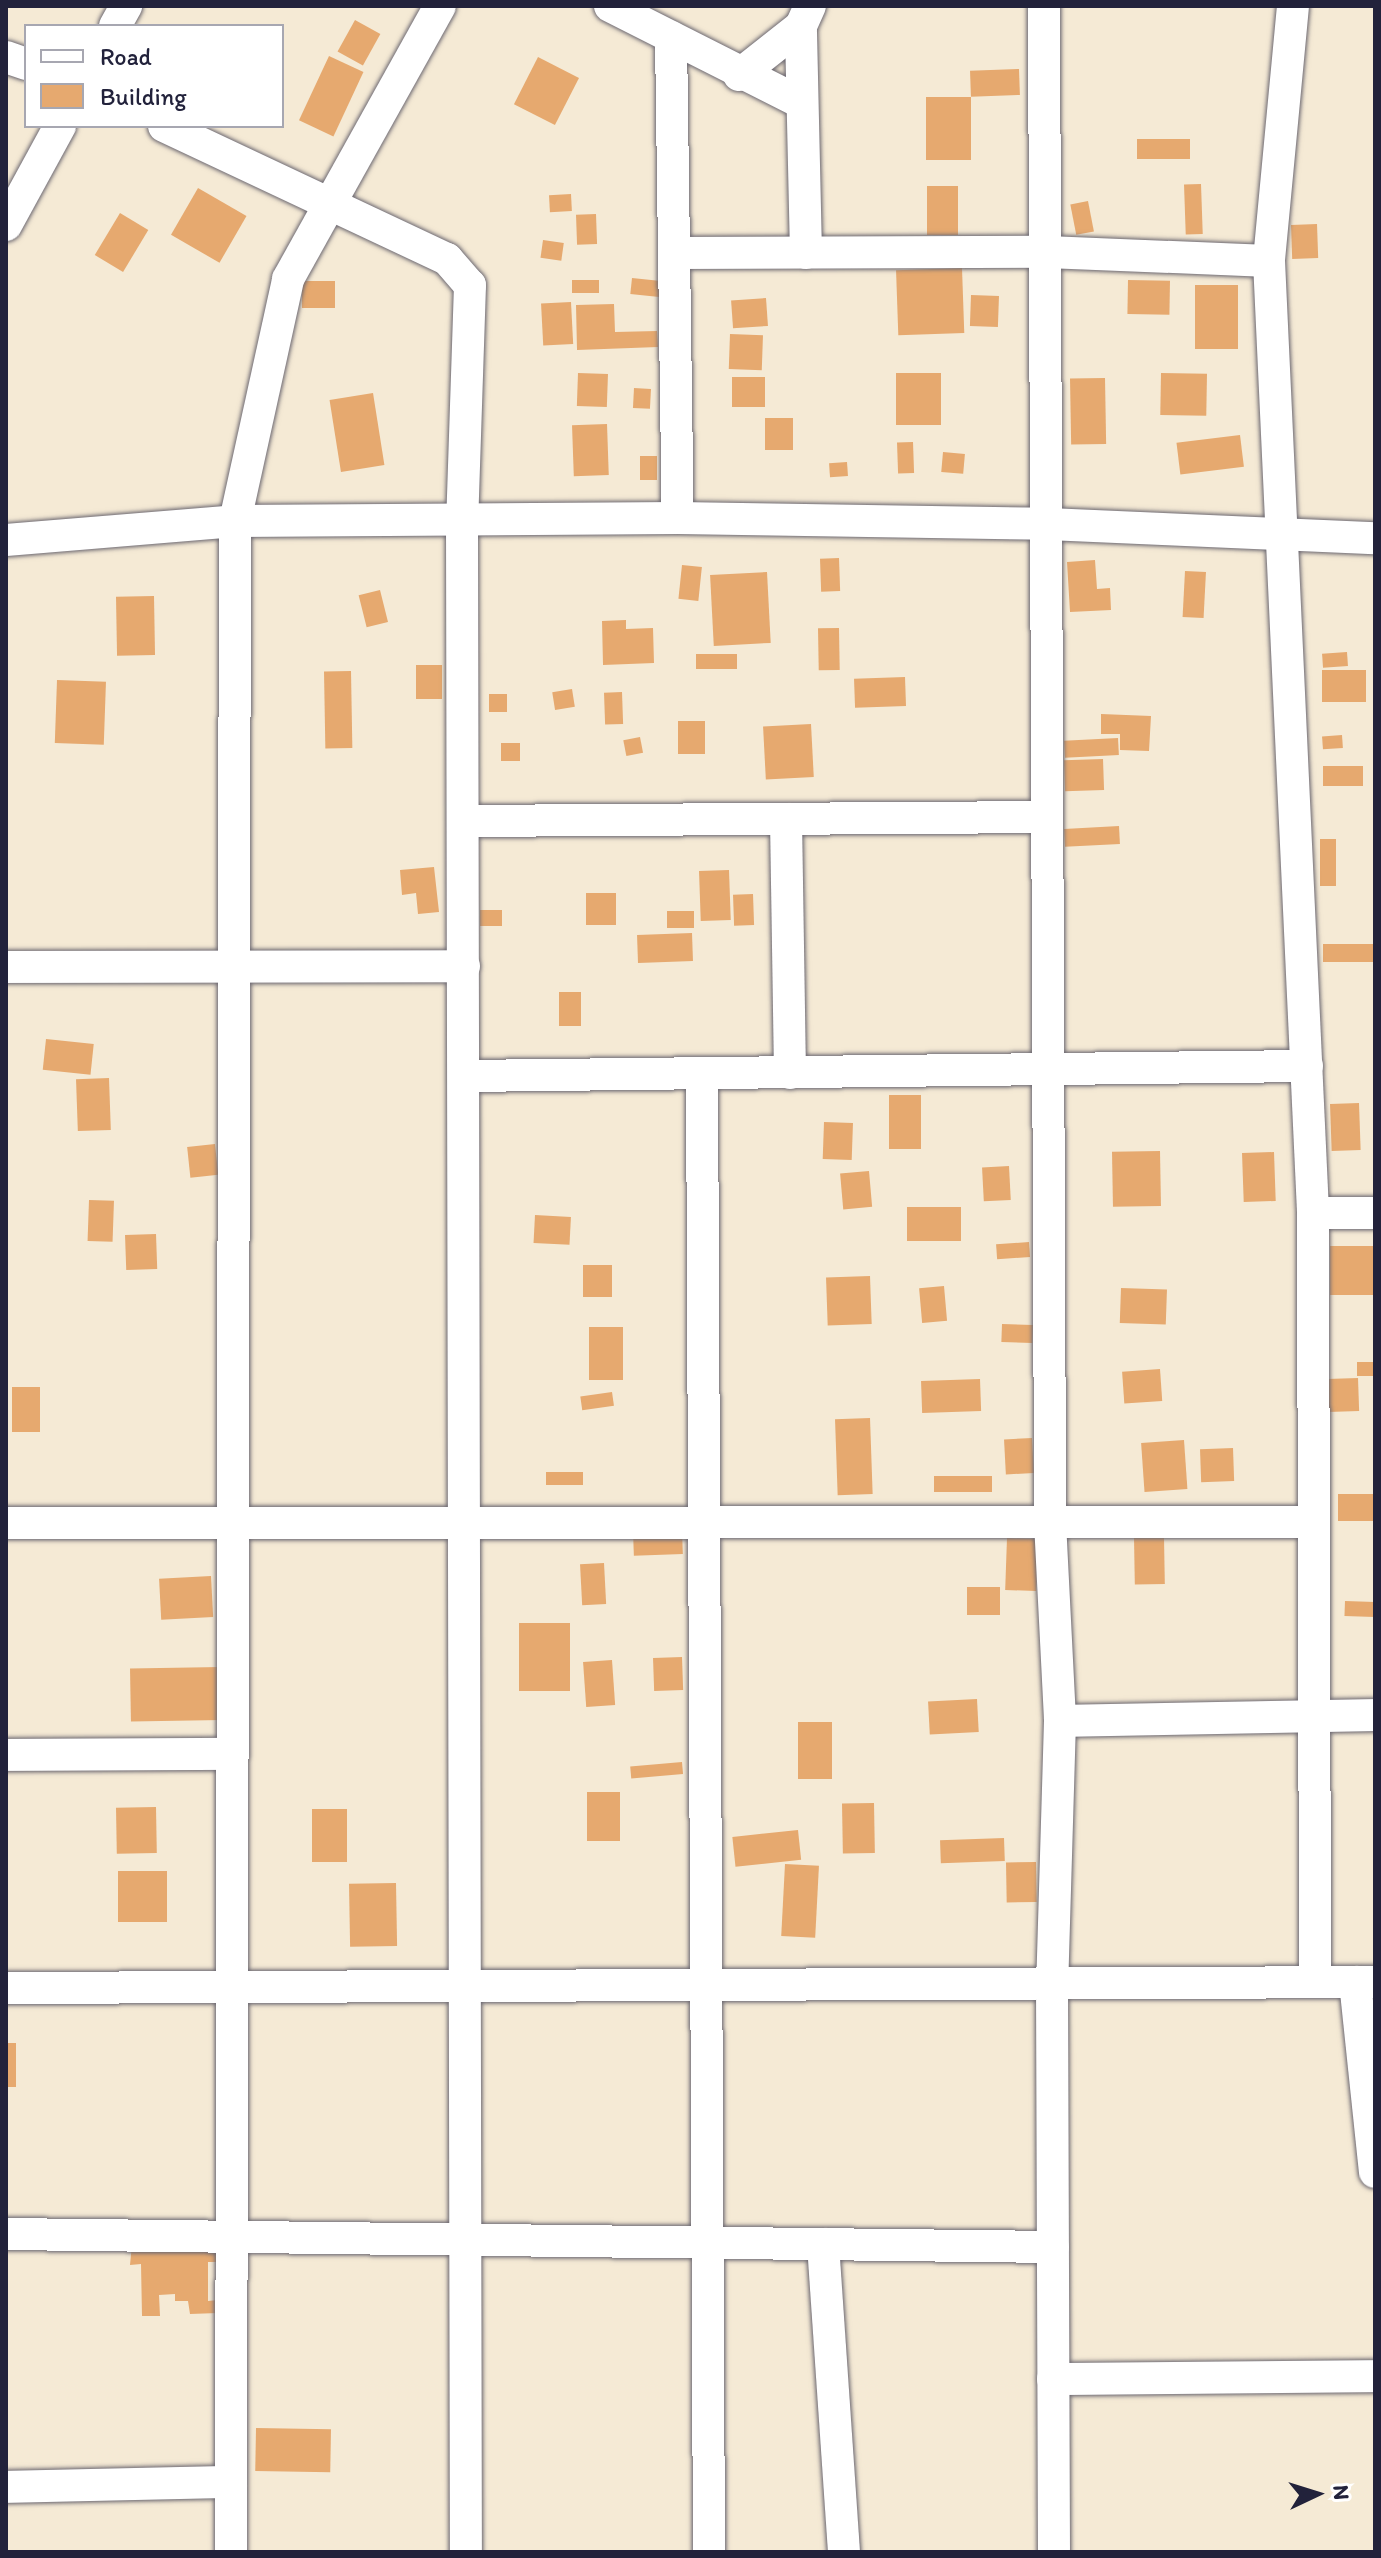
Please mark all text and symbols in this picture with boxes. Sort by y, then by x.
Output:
legend [24,24,284,128]
text: Road [100,42,152,71]
text: Building [100,82,187,111]
north arrow [1277,2454,1357,2534]
text: N [1327,2484,1355,2501]

